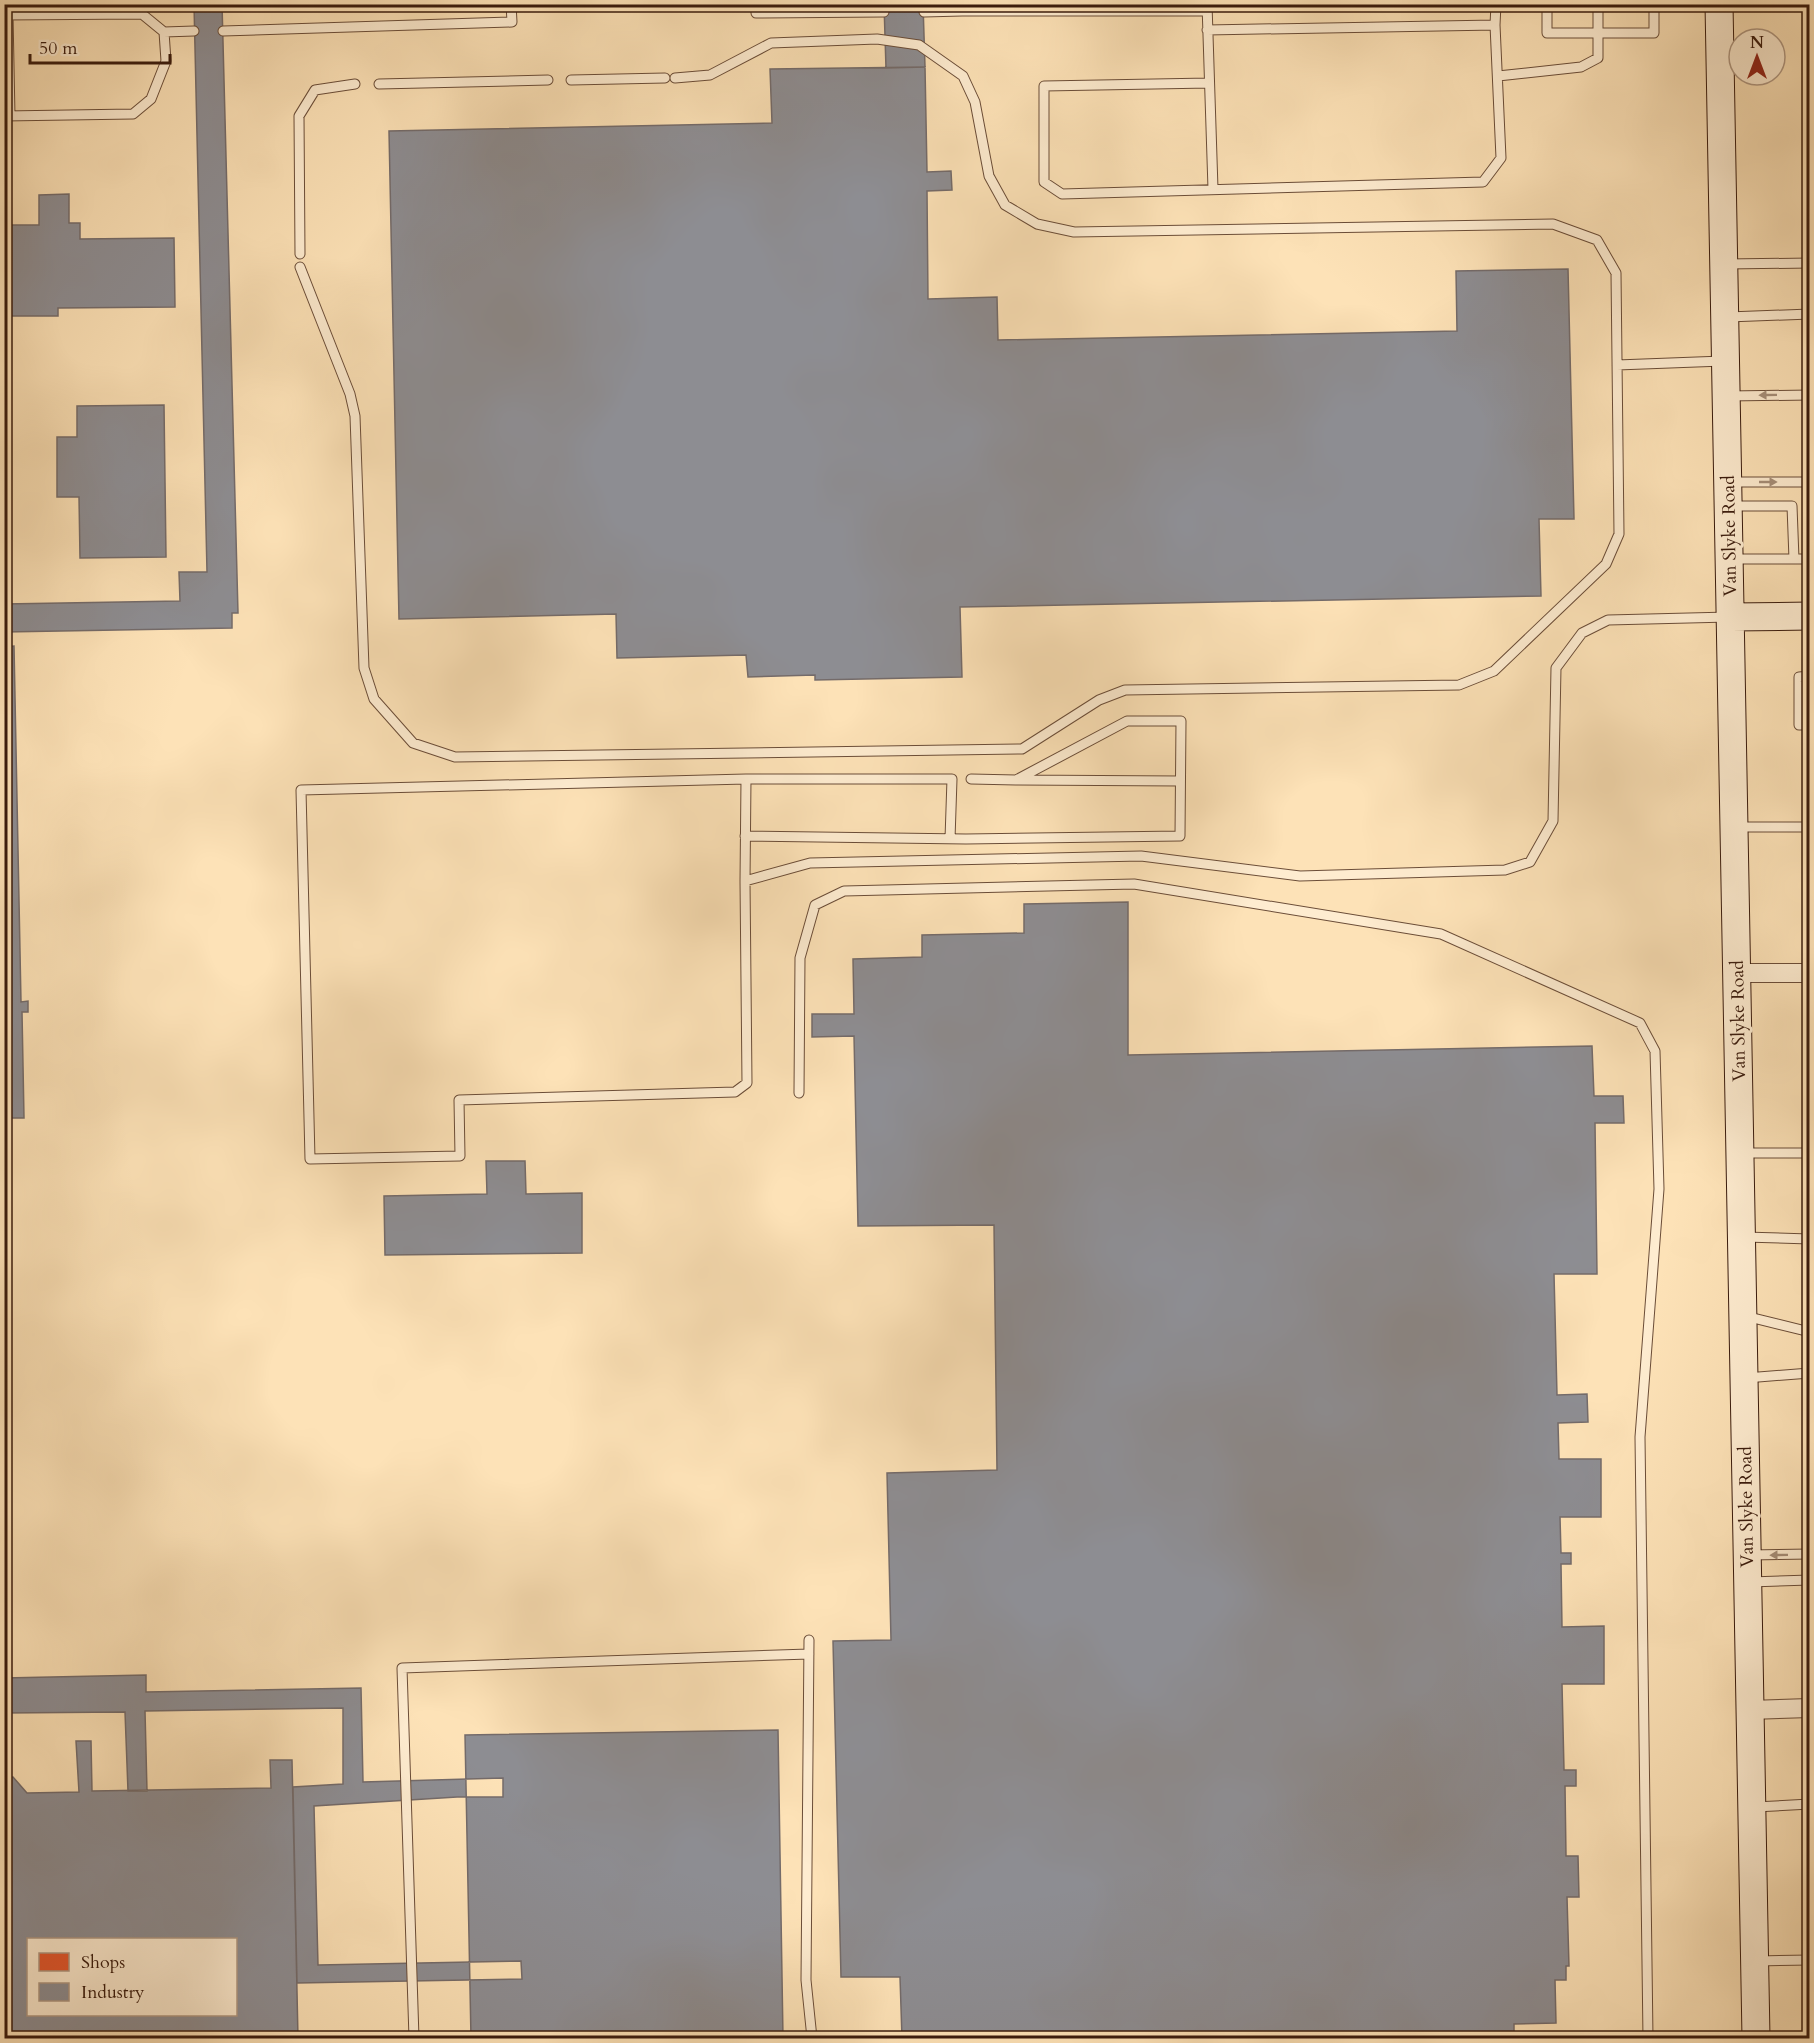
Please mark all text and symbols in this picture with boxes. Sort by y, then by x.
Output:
scale bar [30,27,170,65]
north arrow [1727,27,1787,87]
text: N [1750,32,1764,54]
text: 50 m [39,36,78,61]
one-way arrow [1758,390,1777,400]
street label: Van Slyke Road [1716,475,1743,597]
one-way arrow [1759,477,1778,487]
street label: Van Slyke Road [1725,960,1752,1082]
street label: Van Slyke Road [1733,1446,1760,1568]
one-way arrow [1769,1550,1788,1560]
legend [27,1938,237,2016]
text: Shops [81,1950,125,1975]
text: Industry [81,1980,145,2005]

